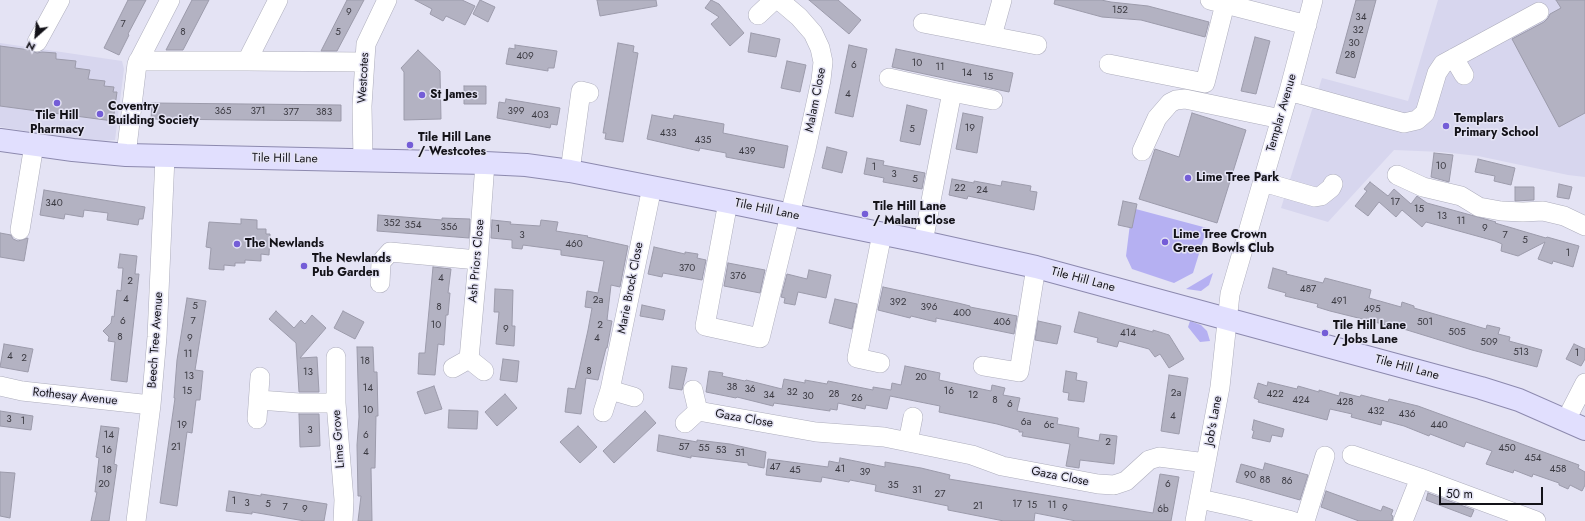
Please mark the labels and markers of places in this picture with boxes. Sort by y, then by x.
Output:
place label: St James [430,88,478,102]
marker: St James [417,90,427,100]
marker: Tile Hill Pharmacy [52,98,62,108]
place label: Coventry Building Society [108,100,199,128]
place label: Tile Hill Pharmacy [30,109,84,137]
marker: Coventry Building Society [95,109,105,119]
place label: Templars Primary School [1454,112,1539,140]
marker: Templars Primary School [1441,121,1451,131]
place label: Tile Hill Lane / Westcotes [418,131,491,159]
marker: Tile Hill Lane / Westcotes [405,140,415,150]
place label: Lime Tree Park [1196,171,1279,185]
marker: Lime Tree Park [1183,173,1193,183]
place label: Tile Hill Lane / Malam Close [873,200,955,228]
marker: Tile Hill Lane / Malam Close [860,209,870,219]
place label: Lime Tree Crown Green Bowls Club [1173,228,1274,256]
place label: The Newlands [245,237,324,251]
marker: Lime Tree Crown Green Bowls Club [1160,237,1170,247]
marker: The Newlands [232,239,242,249]
place label: The Newlands Pub Garden [312,252,391,280]
marker: The Newlands Pub Garden [299,261,309,271]
place label: Tile Hill Lane / Jobs Lane [1333,319,1406,347]
marker: Tile Hill Lane / Jobs Lane [1320,328,1330,338]

